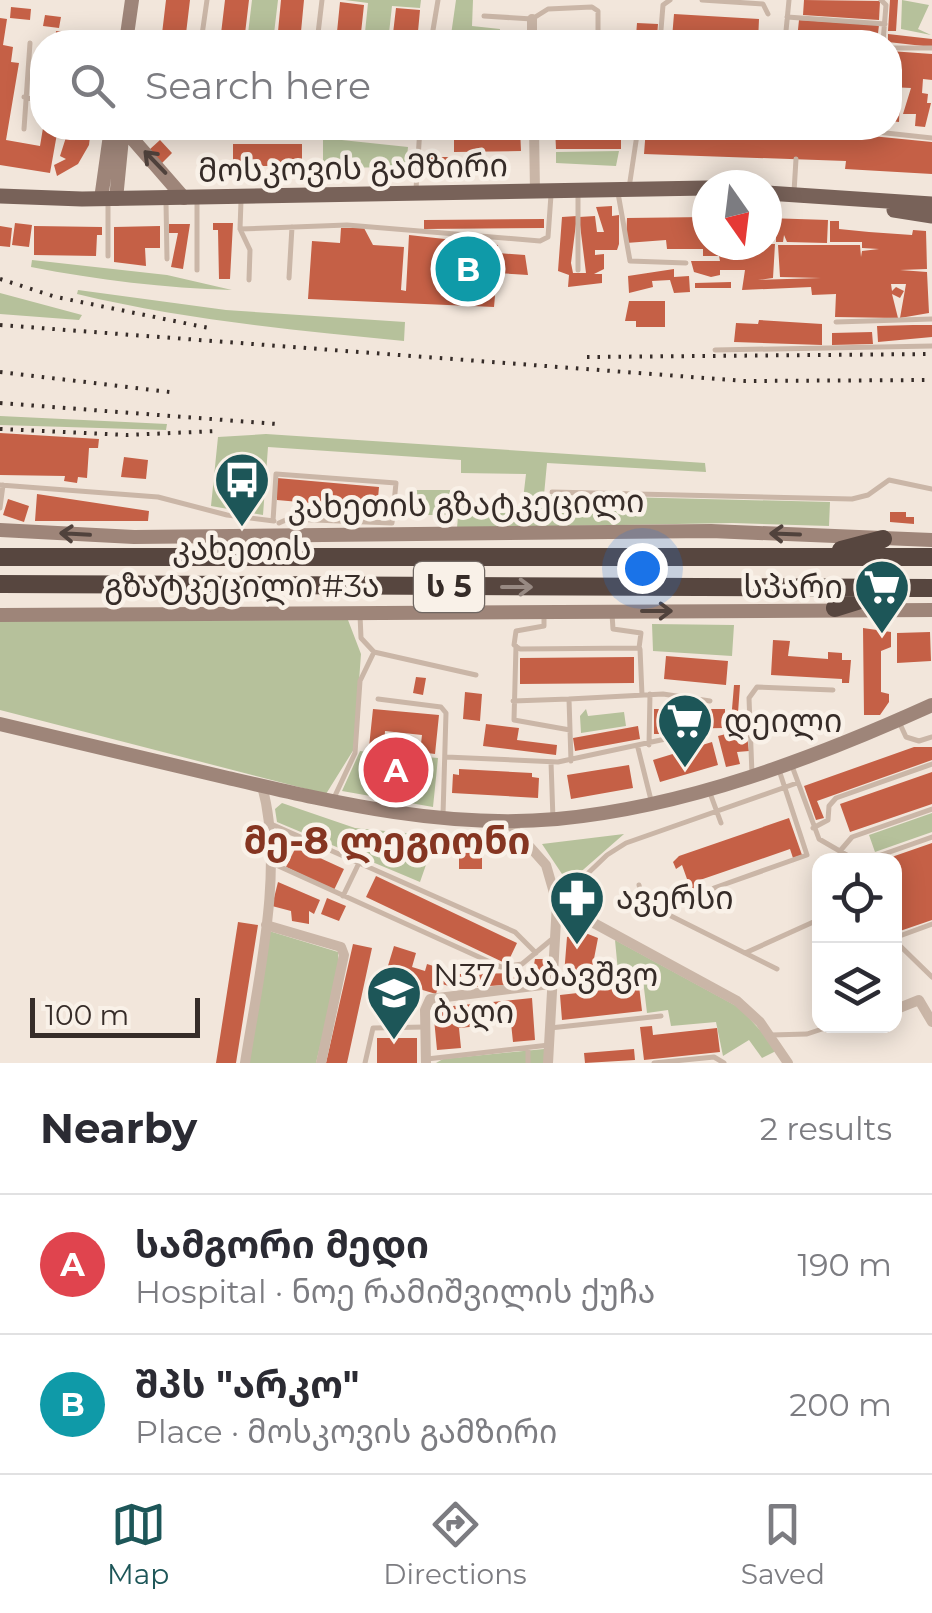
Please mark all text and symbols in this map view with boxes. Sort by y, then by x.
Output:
search box [30,30,902,140]
icon: search [65,58,120,113]
text: Search here [145,62,371,109]
street label: მოსკოვის გამზირი [198,145,508,190]
one-way arrow [143,150,167,174]
north arrow [692,170,782,260]
pin: B [436,232,500,306]
bus stop icon: კახეთის გზატკეცილი #3ა [212,450,272,529]
street label: კახეთის გზატკეცილი [287,481,645,527]
one-way arrow [60,524,92,543]
one-way arrow [770,524,802,543]
place label: კახეთის გზატკეცილი #3ა [104,529,380,606]
your location [617,543,668,594]
supermarket icon: სპარი [852,557,912,636]
road number: ს 5 [414,562,484,612]
place label: სპარი [744,567,843,606]
one-way arrow [500,578,533,596]
one-way arrow [640,602,673,620]
supermarket icon: დეილი [655,691,715,770]
place label: დეილი [724,701,842,741]
pin: A [364,732,428,808]
district label: მე-8 ლეგიონი [243,817,531,864]
map controls [812,853,902,1033]
button: locate [812,853,902,943]
pharmacy icon: ავერსი [547,868,607,947]
place label: ავერსი [616,878,734,917]
button: layers [812,943,902,1033]
place label: N37 საბავშვო ბაღი [433,955,658,1032]
school or university icon: N37 საბავშვო ბაღი [364,963,424,1042]
scale bar [30,993,200,1038]
text: 100 m [45,998,129,1032]
text: Nearby [40,1102,197,1154]
text: 2 results [760,1109,892,1148]
text: სამგორი მედი [135,1221,429,1268]
text: A [60,1245,85,1284]
text: 190 m [797,1245,892,1284]
text: Hospital · ნოე რამიშვილის ქუჩა [135,1272,655,1311]
text: შპს "არკო" [135,1361,359,1408]
text: B [60,1385,85,1424]
text: 200 m [789,1385,892,1424]
text: Place · მოსკოვის გამზირი [135,1412,557,1451]
tab: Map [107,1497,169,1591]
tab: Directions [383,1497,527,1591]
tab: Saved [741,1497,825,1591]

